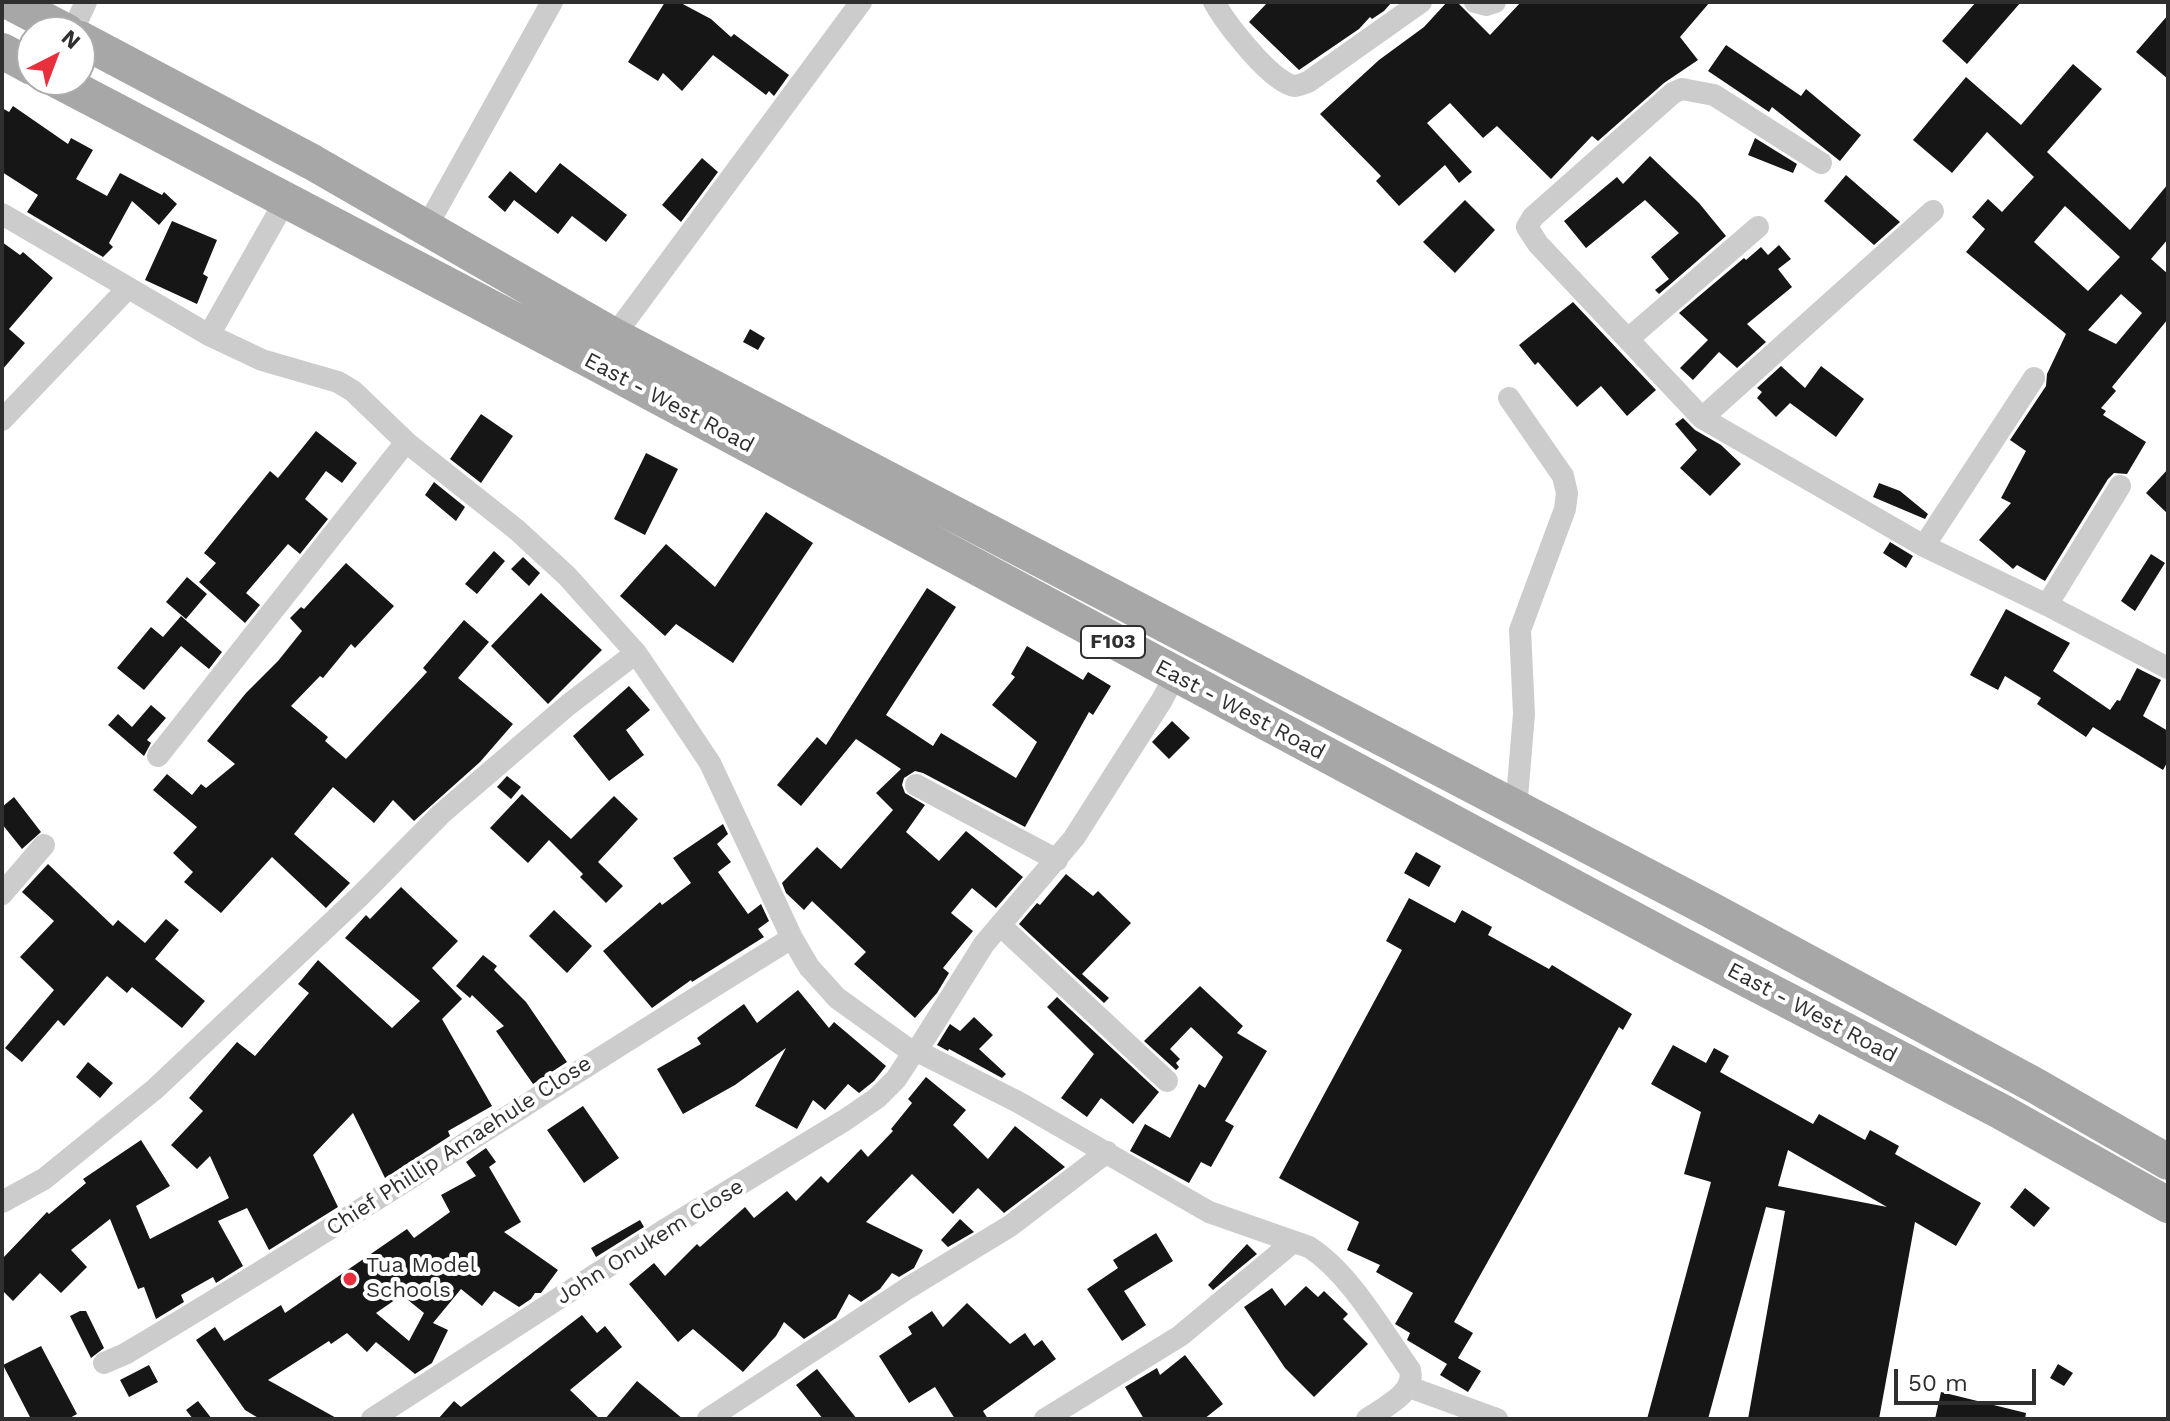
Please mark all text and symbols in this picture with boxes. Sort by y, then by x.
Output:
north arrow [16,16,96,96]
text: N [57,25,85,54]
street label: East - West Road [580,347,758,459]
road number: F103 [1081,626,1145,658]
street label: East - West Road [1151,654,1329,766]
street label: East - West Road [1723,957,1901,1069]
street label: Chief Phillip Amaehule Close [321,1050,597,1242]
street label: John Onukem Close [551,1173,749,1311]
place label: Tua Model Schools [366,1253,476,1304]
marker: Tua Model Schools [341,1270,359,1288]
scale bar [1898,1353,2040,1403]
text: 50 m [1908,1369,1968,1397]

